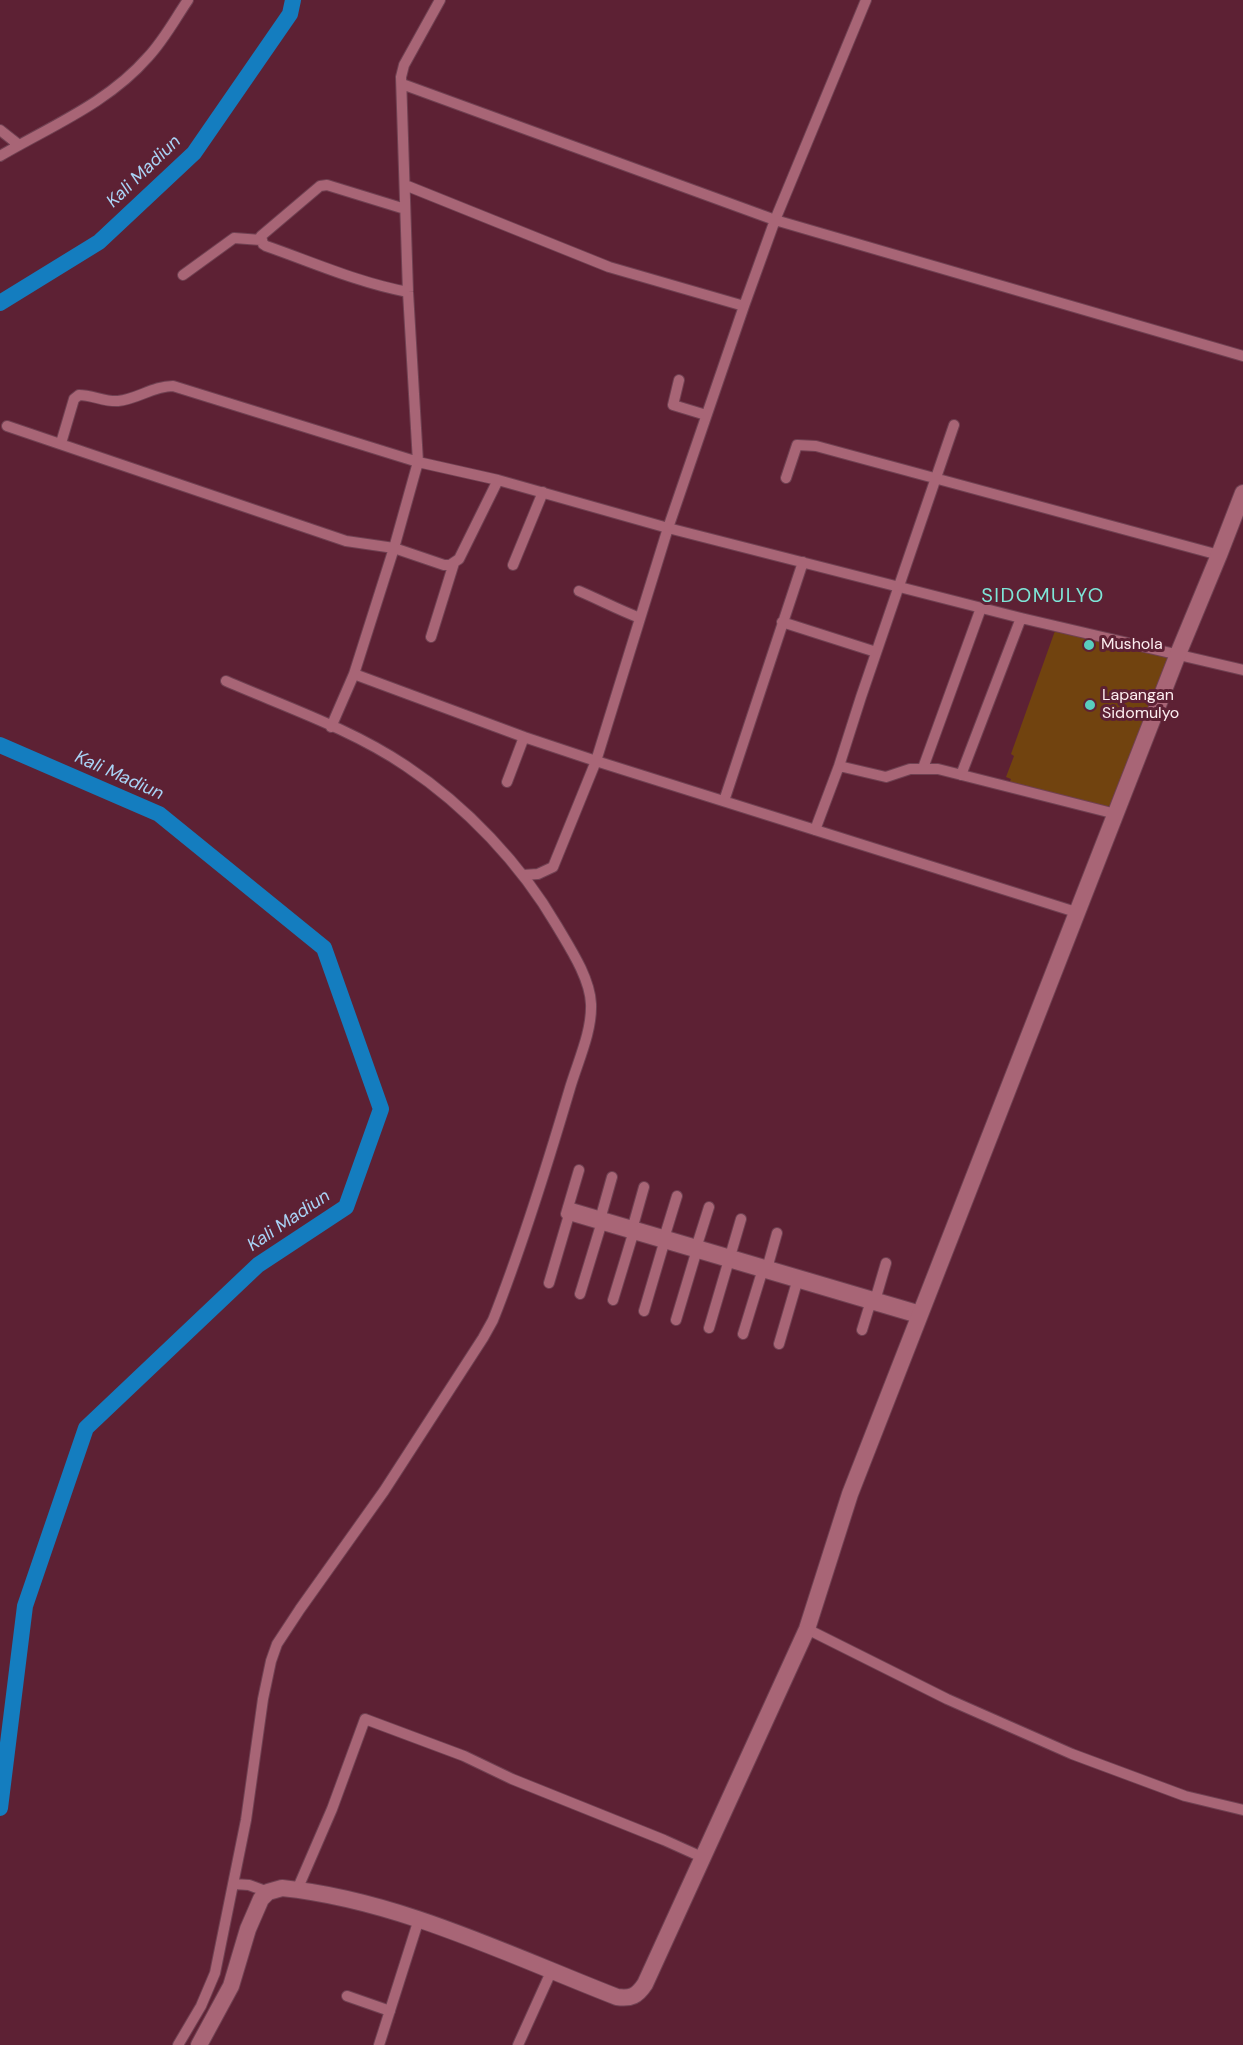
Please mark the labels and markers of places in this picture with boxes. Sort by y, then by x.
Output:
place label: Mushola [1101,635,1163,655]
marker: Mushola [1082,638,1096,652]
place label: Lapangan Sidomulyo [1102,686,1179,724]
marker: Lapangan Sidomulyo [1083,698,1097,712]

